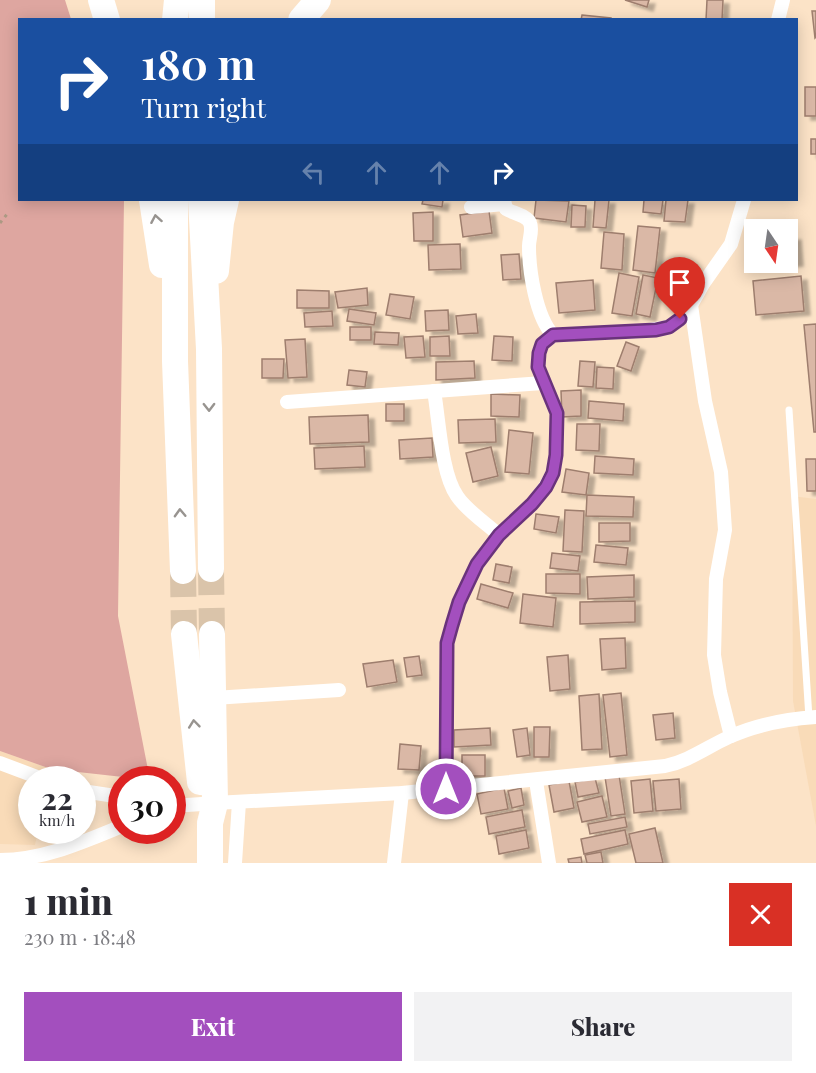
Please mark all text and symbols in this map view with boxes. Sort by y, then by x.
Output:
text: 180 m [141,35,256,91]
icon: right [42,42,120,120]
text: Turn right [141,89,266,125]
icon: left [297,156,330,189]
icon: ahead [360,156,393,189]
icon: ahead [423,156,456,189]
icon: right [486,156,519,189]
one-way arrow [150,215,163,225]
north arrow [744,219,798,273]
map controls [744,219,798,273]
pin [654,257,705,319]
icon: arrive [663,266,696,299]
one-way arrow [203,403,215,412]
one-way arrow [174,508,187,517]
one-way arrow [189,720,201,729]
position arrow [414,757,478,821]
speed limit sign: 30 [108,766,186,844]
text: 22 [41,778,73,818]
text: km/h [39,810,75,830]
text: 1 min [24,876,113,924]
button: close [729,883,792,946]
text: 230 m · 18:48 [24,923,136,950]
button: Exit [24,992,402,1061]
button: Share [414,992,792,1061]

